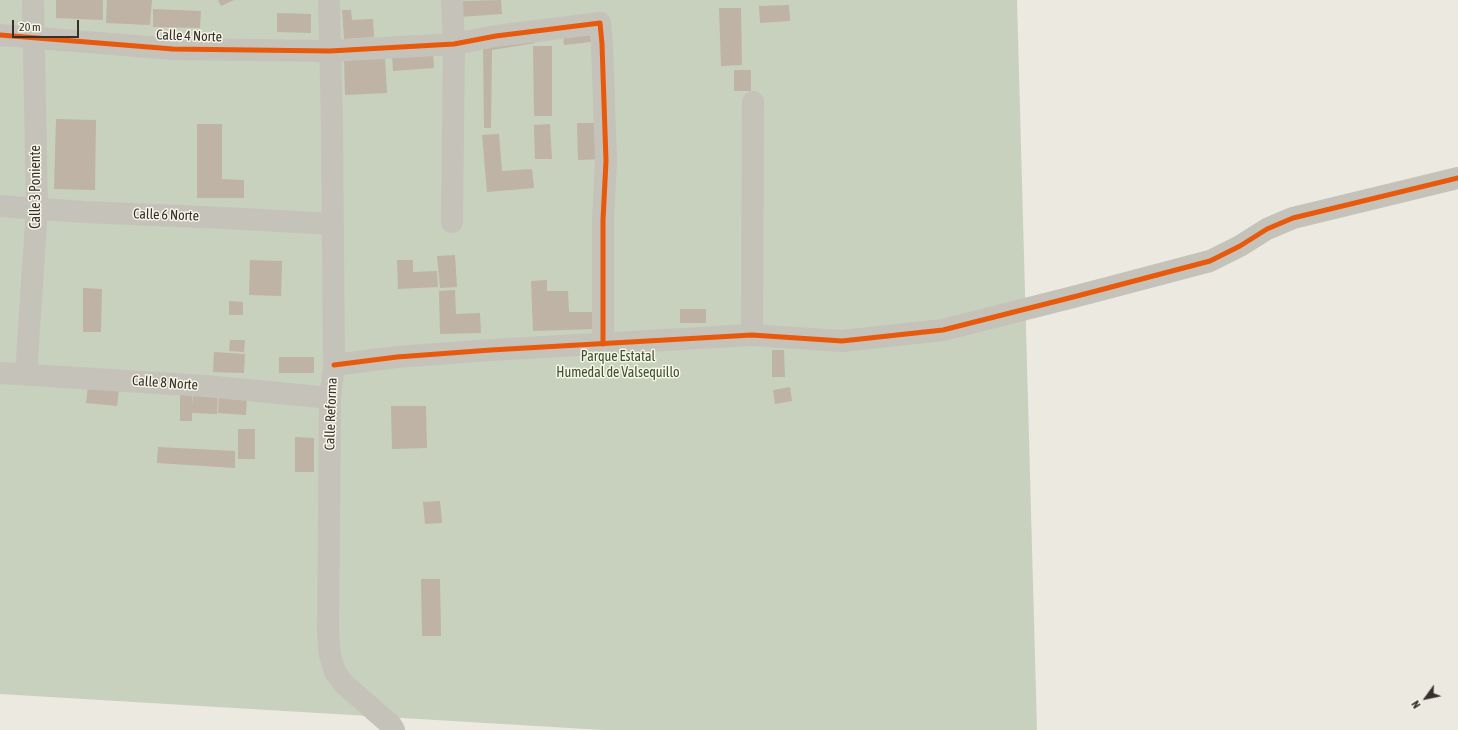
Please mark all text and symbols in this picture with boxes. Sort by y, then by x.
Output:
scale bar [14,12,81,38]
text: 20 m [19,20,41,34]
street label: Calle 4 Norte [156,26,222,46]
street label: Calle 3 Poniente [28,145,44,229]
street label: Calle 6 Norte [133,205,199,225]
park label: Parque Estatal Humedal de Valsequillo [556,349,680,382]
street label: Calle 8 Norte [132,372,198,394]
street label: Calle Reforma [321,377,341,451]
north arrow [1406,678,1446,718]
text: N [1409,699,1423,711]

